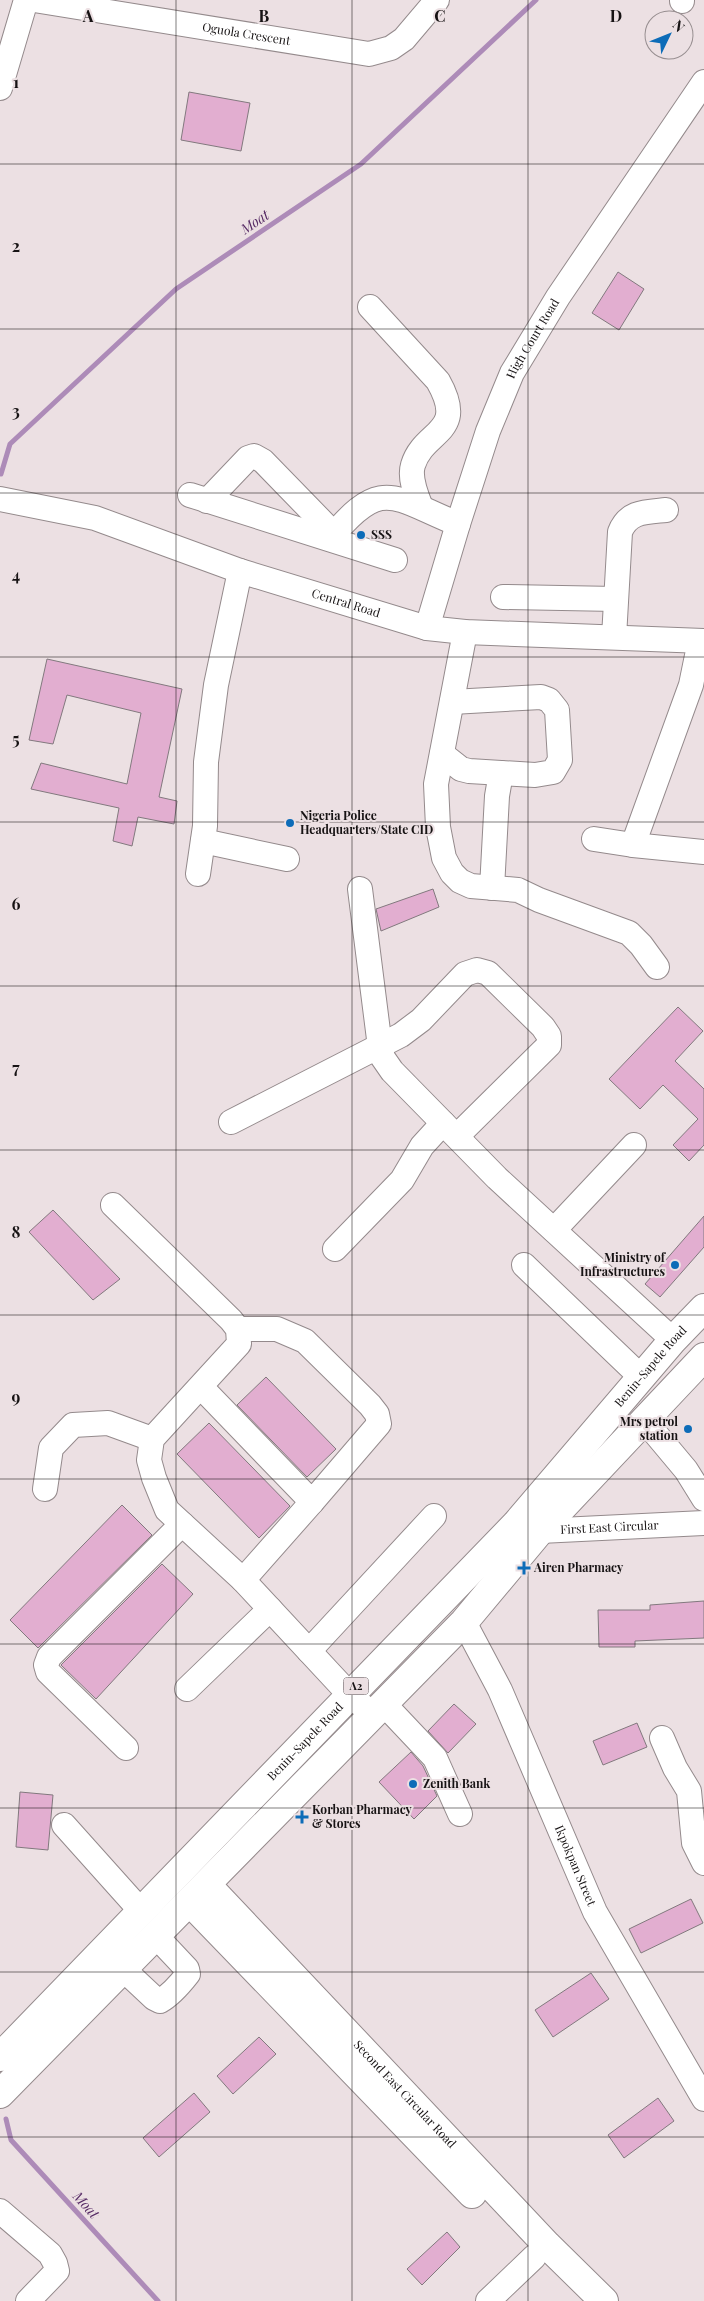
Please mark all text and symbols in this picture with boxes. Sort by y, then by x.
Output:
text: A [82,5,94,26]
text: B [259,5,270,26]
text: C [434,5,446,26]
text: D [610,5,622,26]
north arrow [644,10,694,60]
text: N [668,16,689,36]
street label: Oguola Crescent [201,18,292,48]
text: 1 [13,71,19,92]
water label: Moat [236,204,274,239]
text: 2 [12,235,20,256]
street label: High Court Road [502,295,562,381]
text: 3 [12,400,20,421]
place label: SSS [371,526,392,542]
marker: SSS [355,529,367,541]
text: 4 [12,564,20,585]
street label: Central Road [310,584,382,620]
text: 5 [12,728,20,749]
place label: Nigeria Police Headquarters/State CID [300,807,433,837]
marker: Nigeria Police Headquarters/State CID [284,817,296,829]
text: 6 [12,893,21,914]
text: 7 [12,1057,20,1078]
text: 8 [12,1221,21,1242]
place label: Ministry of Infrastructures [580,1249,667,1279]
marker: Ministry of Infrastructures [669,1259,681,1271]
street label: Benin-Sapele Road [610,1322,690,1410]
text: 9 [12,1386,21,1407]
place label: Mrs petrol station [620,1413,679,1443]
marker: Mrs petrol station [682,1423,694,1435]
street label: First East Circular [560,1516,660,1537]
place label: Airen Pharmacy [533,1559,624,1575]
marker: Airen Pharmacy [518,1562,530,1574]
road number: A2 [344,1678,368,1694]
street label: Benin-Sapele Road [263,1698,346,1783]
place label: Zenith Bank [423,1775,491,1791]
marker: Zenith Bank [407,1778,419,1790]
place label: Korban Pharmacy & Stores [312,1801,413,1831]
marker: Korban Pharmacy & Stores [296,1811,308,1823]
street label: Ikpokpan Street [552,1823,601,1909]
street label: Second East Circular Road [351,2036,460,2151]
water label: Moat [68,2186,105,2223]

